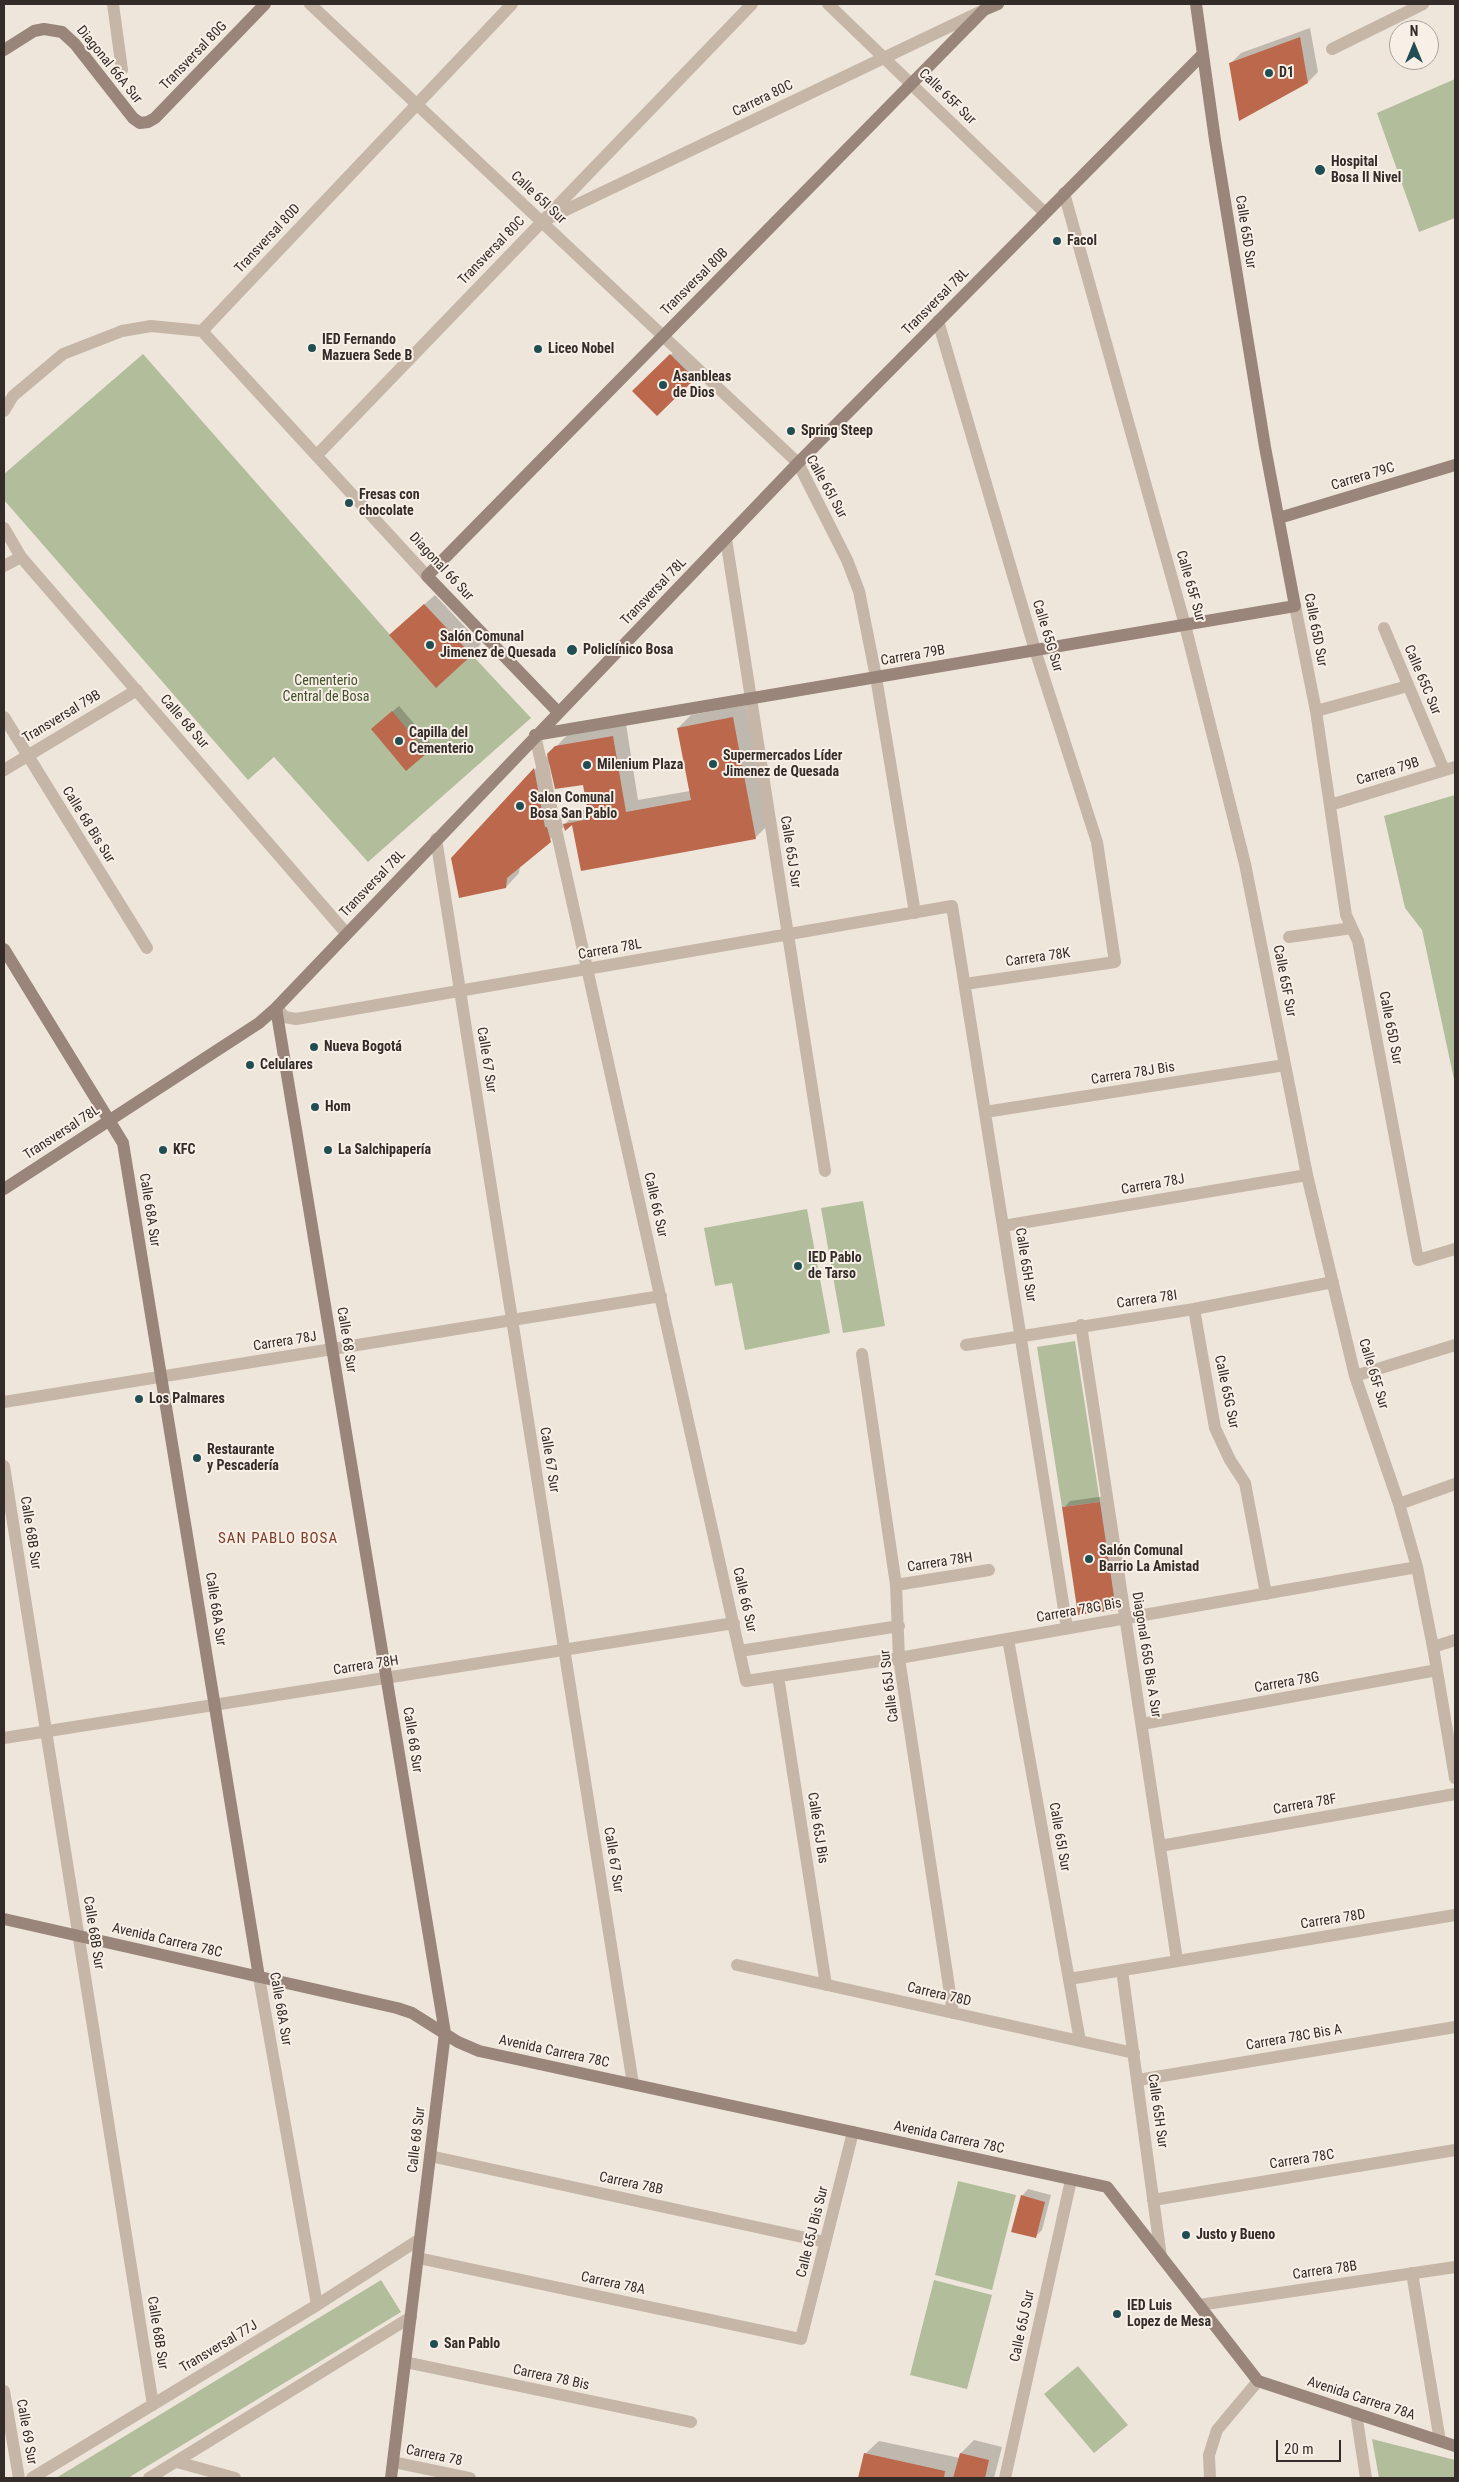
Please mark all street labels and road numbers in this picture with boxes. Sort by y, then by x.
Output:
street label: Transversal 80G [157,18,231,94]
street label: Diagonal 66A Sur [73,23,145,107]
street label: Calle 65F Sur [915,66,979,128]
street label: Carrera 80C [730,77,796,121]
street label: Calle 65I Sur [507,168,569,228]
street label: Calle 65D Sur [1231,194,1259,270]
street label: Transversal 80D [232,201,304,277]
street label: Transversal 80C [455,213,529,289]
street label: Transversal 80B [658,245,732,319]
street label: Transversal 78L [899,265,973,339]
street label: Calle 65I Sur [802,452,850,522]
street label: Carrera 79C [1329,459,1397,495]
street label: Diagonal 66 Sur [405,529,477,605]
street label: Calle 65F Sur [1172,549,1208,623]
street label: Transversal 78L [618,555,690,629]
street label: Calle 65D Sur [1300,592,1330,668]
street label: Calle 65G Sur [1028,598,1066,674]
street label: Carrera 79B [880,642,946,670]
street label: Calle 65C Sur [1400,643,1444,717]
street label: Transversal 79B [20,687,104,747]
street label: Calle 68 Sur [156,692,212,752]
street label: Carrera 79B [1354,754,1422,790]
street label: Calle 68 Bis Sur [58,784,118,866]
street label: Calle 65J Sur [776,815,804,889]
street label: Transversal 78L [337,847,409,921]
street label: Carrera 78L [577,936,643,964]
street label: Calle 65F Sur [1269,944,1299,1018]
street label: Carrera 78K [1005,945,1071,971]
street label: Calle 65D Sur [1375,990,1405,1066]
street label: Calle 67 Sur [473,1026,499,1094]
street label: Carrera 78J Bis [1090,1059,1176,1089]
street label: Transversal 78L [21,1102,103,1164]
street label: Calle 66 Sur [639,1171,671,1239]
street label: Carrera 78J [1120,1171,1186,1199]
street label: Calle 68A Sur [135,1172,163,1248]
street label: Calle 65H Sur [1011,1227,1039,1303]
street label: Carrera 78I [1116,1287,1178,1313]
street label: Calle 68 Sur [333,1306,359,1374]
street label: Carrera 78J [252,1329,318,1355]
street label: Calle 65F Sur [1354,1337,1392,1411]
street label: Calle 65G Sur [1210,1354,1242,1430]
street label: Calle 67 Sur [536,1426,562,1494]
street label: Calle 68B Sur [16,1495,44,1571]
street label: Carrera 78H [906,1550,974,1576]
street label: Calle 66 Sur [728,1566,760,1634]
street label: Calle 68A Sur [201,1571,229,1647]
street label: Diagonal 65G Bis A Sur [1128,1591,1164,1719]
street label: Carrera 78G Bis [1035,1595,1123,1627]
street label: Calle 65J Sur [877,1649,903,1723]
street label: Carrera 78H [332,1653,400,1679]
street label: Carrera 78G [1253,1669,1321,1697]
street label: Calle 68 Sur [399,1706,425,1774]
street label: Calle 65J Bis [803,1791,831,1865]
street label: Carrera 78F [1272,1791,1338,1819]
street label: Calle 65I Sur [1045,1801,1073,1873]
street label: Calle 67 Sur [600,1826,626,1894]
street label: Calle 68B Sur [79,1895,107,1971]
street label: Carrera 78D [1299,1907,1367,1933]
street label: Avenida Carrera 78C [110,1920,224,1962]
street label: Calle 68A Sur [265,1971,295,2047]
street label: Carrera 78D [905,1979,973,2011]
street label: Carrera 78C Bis A [1245,2021,1343,2055]
street label: Avenida Carrera 78C [497,2032,611,2072]
street label: Calle 65H Sur [1143,2073,1171,2149]
street label: Calle 68 Sur [405,2106,429,2174]
street label: Avenida Carrera 78C [892,2118,1006,2158]
street label: Carrera 78C [1268,2147,1336,2173]
street label: Carrera 78B [597,2169,665,2199]
street label: Calle 65J Bis Sur [794,2185,832,2279]
street label: Carrera 78B [1292,2258,1358,2284]
street label: Carrera 78A [579,2269,647,2299]
street label: Calle 65J Sur [1007,2289,1039,2363]
street label: Calle 68B Sur [143,2295,171,2371]
street label: Transversal 77J [177,2317,261,2377]
street label: Carrera 78 Bis [511,2362,591,2394]
street label: Avenida Carrera 78A [1305,2374,1417,2424]
street label: Calle 69 Sur [12,2398,40,2466]
street label: Carrera 78 [404,2442,464,2470]

